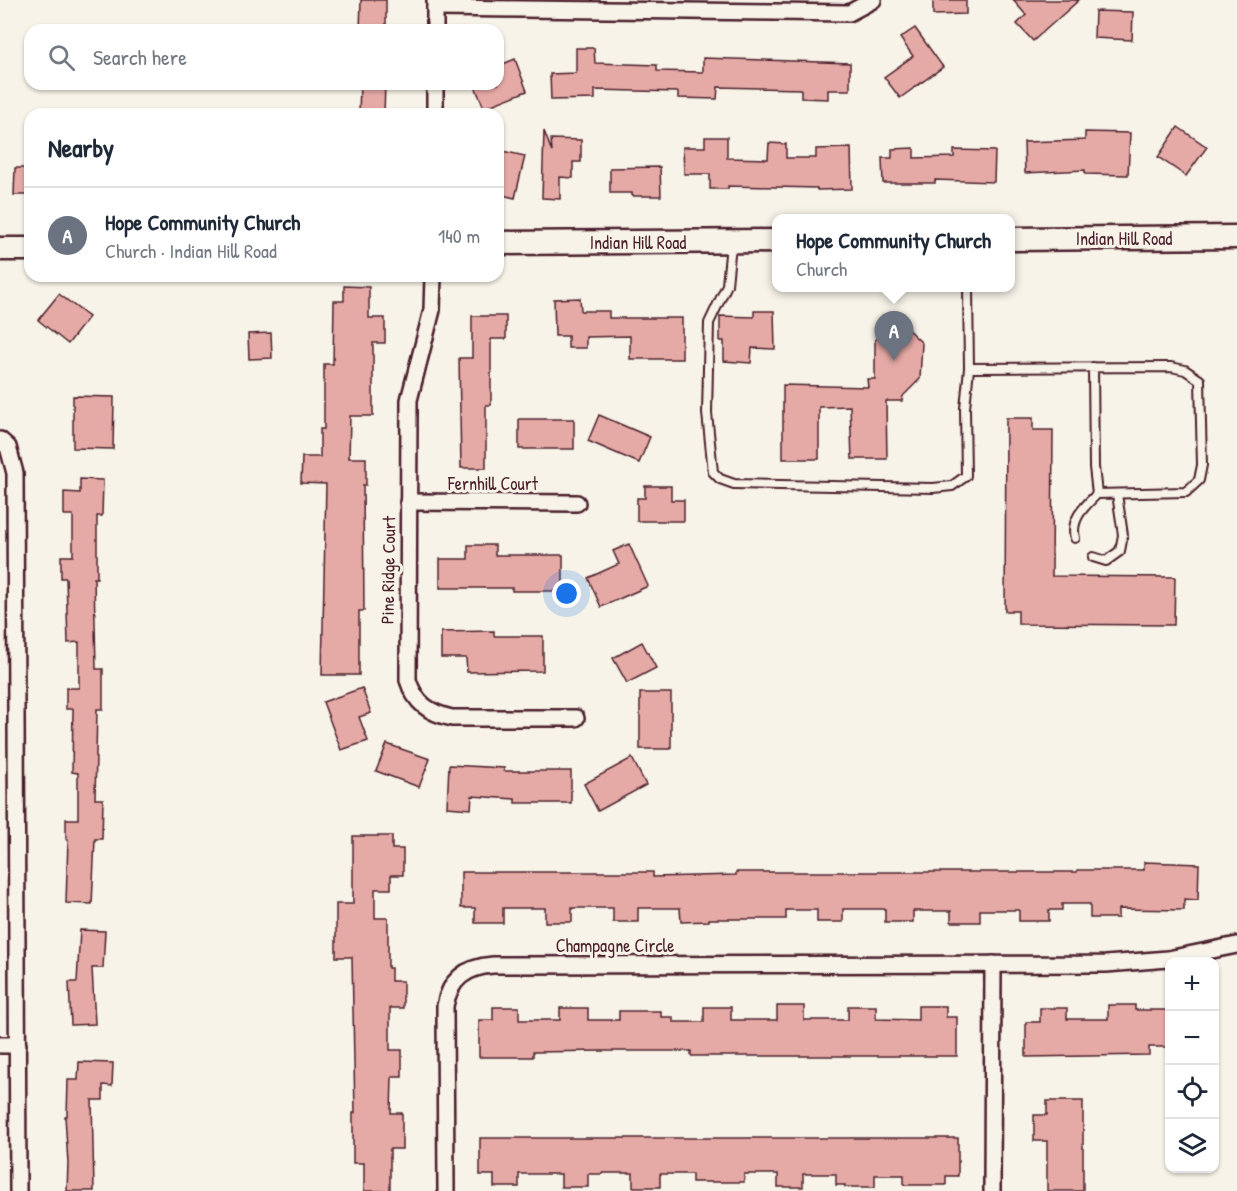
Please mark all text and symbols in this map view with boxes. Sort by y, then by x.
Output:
search box [24,24,504,90]
icon: search [45,41,78,74]
text: Search here [93,42,187,72]
text: Nearby [48,130,114,165]
text: Hope Community Church [105,207,300,237]
popup [772,214,1015,292]
text: A [63,222,72,249]
text: 140 m [438,222,480,249]
text: Hope Community Church [796,225,991,255]
street label: Indian Hill Road [1076,226,1172,251]
street label: Indian Hill Road [590,230,686,255]
text: Church · Indian Hill Road [105,237,277,264]
text: Church [796,255,847,282]
pin: A [874,312,914,361]
street label: Fernhill Court [447,471,539,496]
street label: Pine Ridge Court [375,515,401,624]
your location [552,579,581,608]
street label: Champagne Circle [556,933,674,958]
map controls [1165,957,1219,1173]
button: + [1165,957,1219,1011]
button: − [1165,1011,1219,1065]
button: locate [1165,1065,1219,1119]
button: layers [1165,1119,1219,1173]

